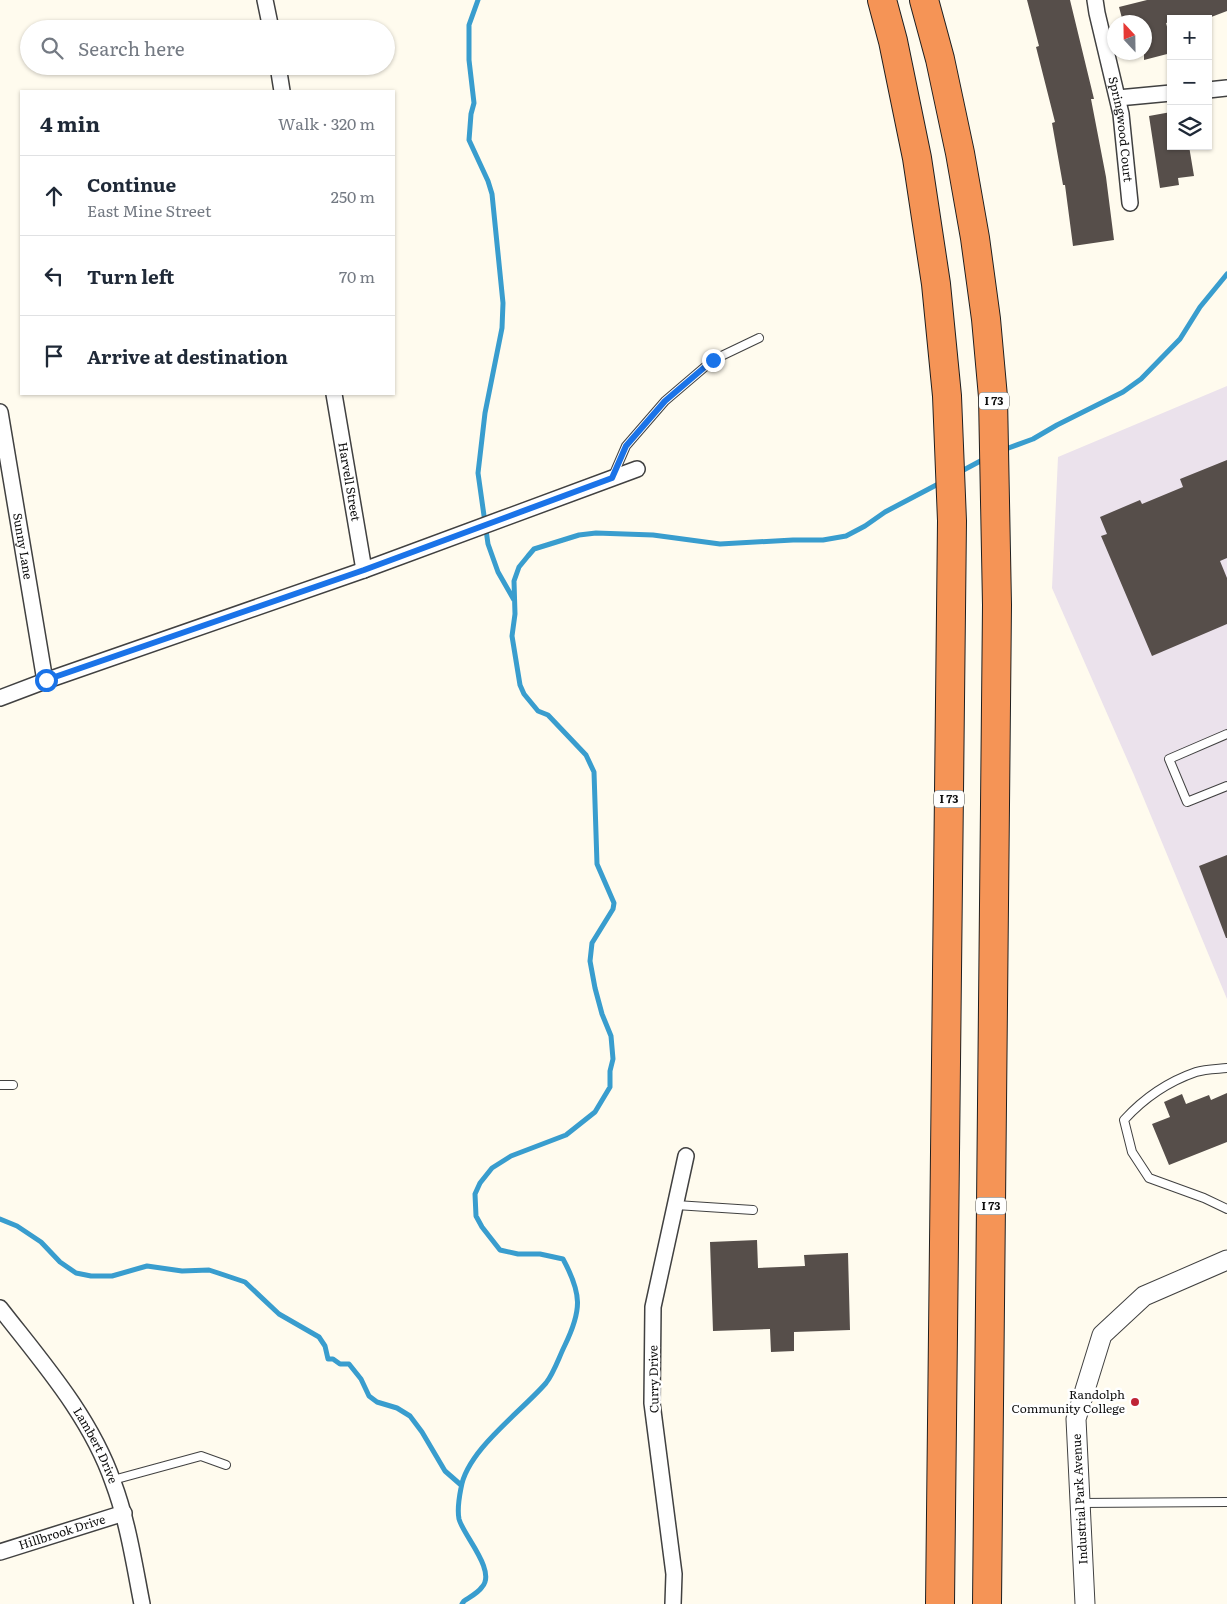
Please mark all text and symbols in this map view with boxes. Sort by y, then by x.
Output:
north arrow [1107,15,1152,60]
map controls [1167,15,1212,150]
button: + [1167,15,1212,60]
search box [20,20,395,75]
icon: search [38,34,66,62]
text: Search here [78,34,185,62]
button: − [1167,60,1212,105]
street label: Springwood Court [1104,75,1138,183]
button: layers [1167,105,1212,150]
text: 4 min [40,107,100,138]
text: Walk · 320 m [278,111,375,135]
text: Continue [87,170,176,198]
icon: ahead [40,182,68,210]
text: 250 m [331,184,375,208]
text: East Mine Street [87,198,211,222]
icon: left [40,262,68,290]
text: Turn left [87,262,174,290]
text: 70 m [339,264,375,288]
icon: arrive [40,342,68,370]
text: Arrive at destination [87,342,288,370]
route end [702,349,725,372]
road number: I 73 [979,392,1009,410]
street label: Harvell Street [334,441,366,523]
street label: Sunny Lane [9,511,38,581]
route start [35,669,58,692]
road number: I 73 [934,791,964,808]
road number: I 73 [976,1198,1006,1214]
street label: Curry Drive [643,1345,663,1413]
place label: Randolph Community College [1011,1385,1125,1417]
marker: Randolph Community College [1129,1396,1141,1408]
street label: Lambert Drive [69,1403,123,1486]
street label: Industrial Park Avenue [1067,1433,1091,1565]
street label: Hillbrook Drive [16,1509,107,1554]

